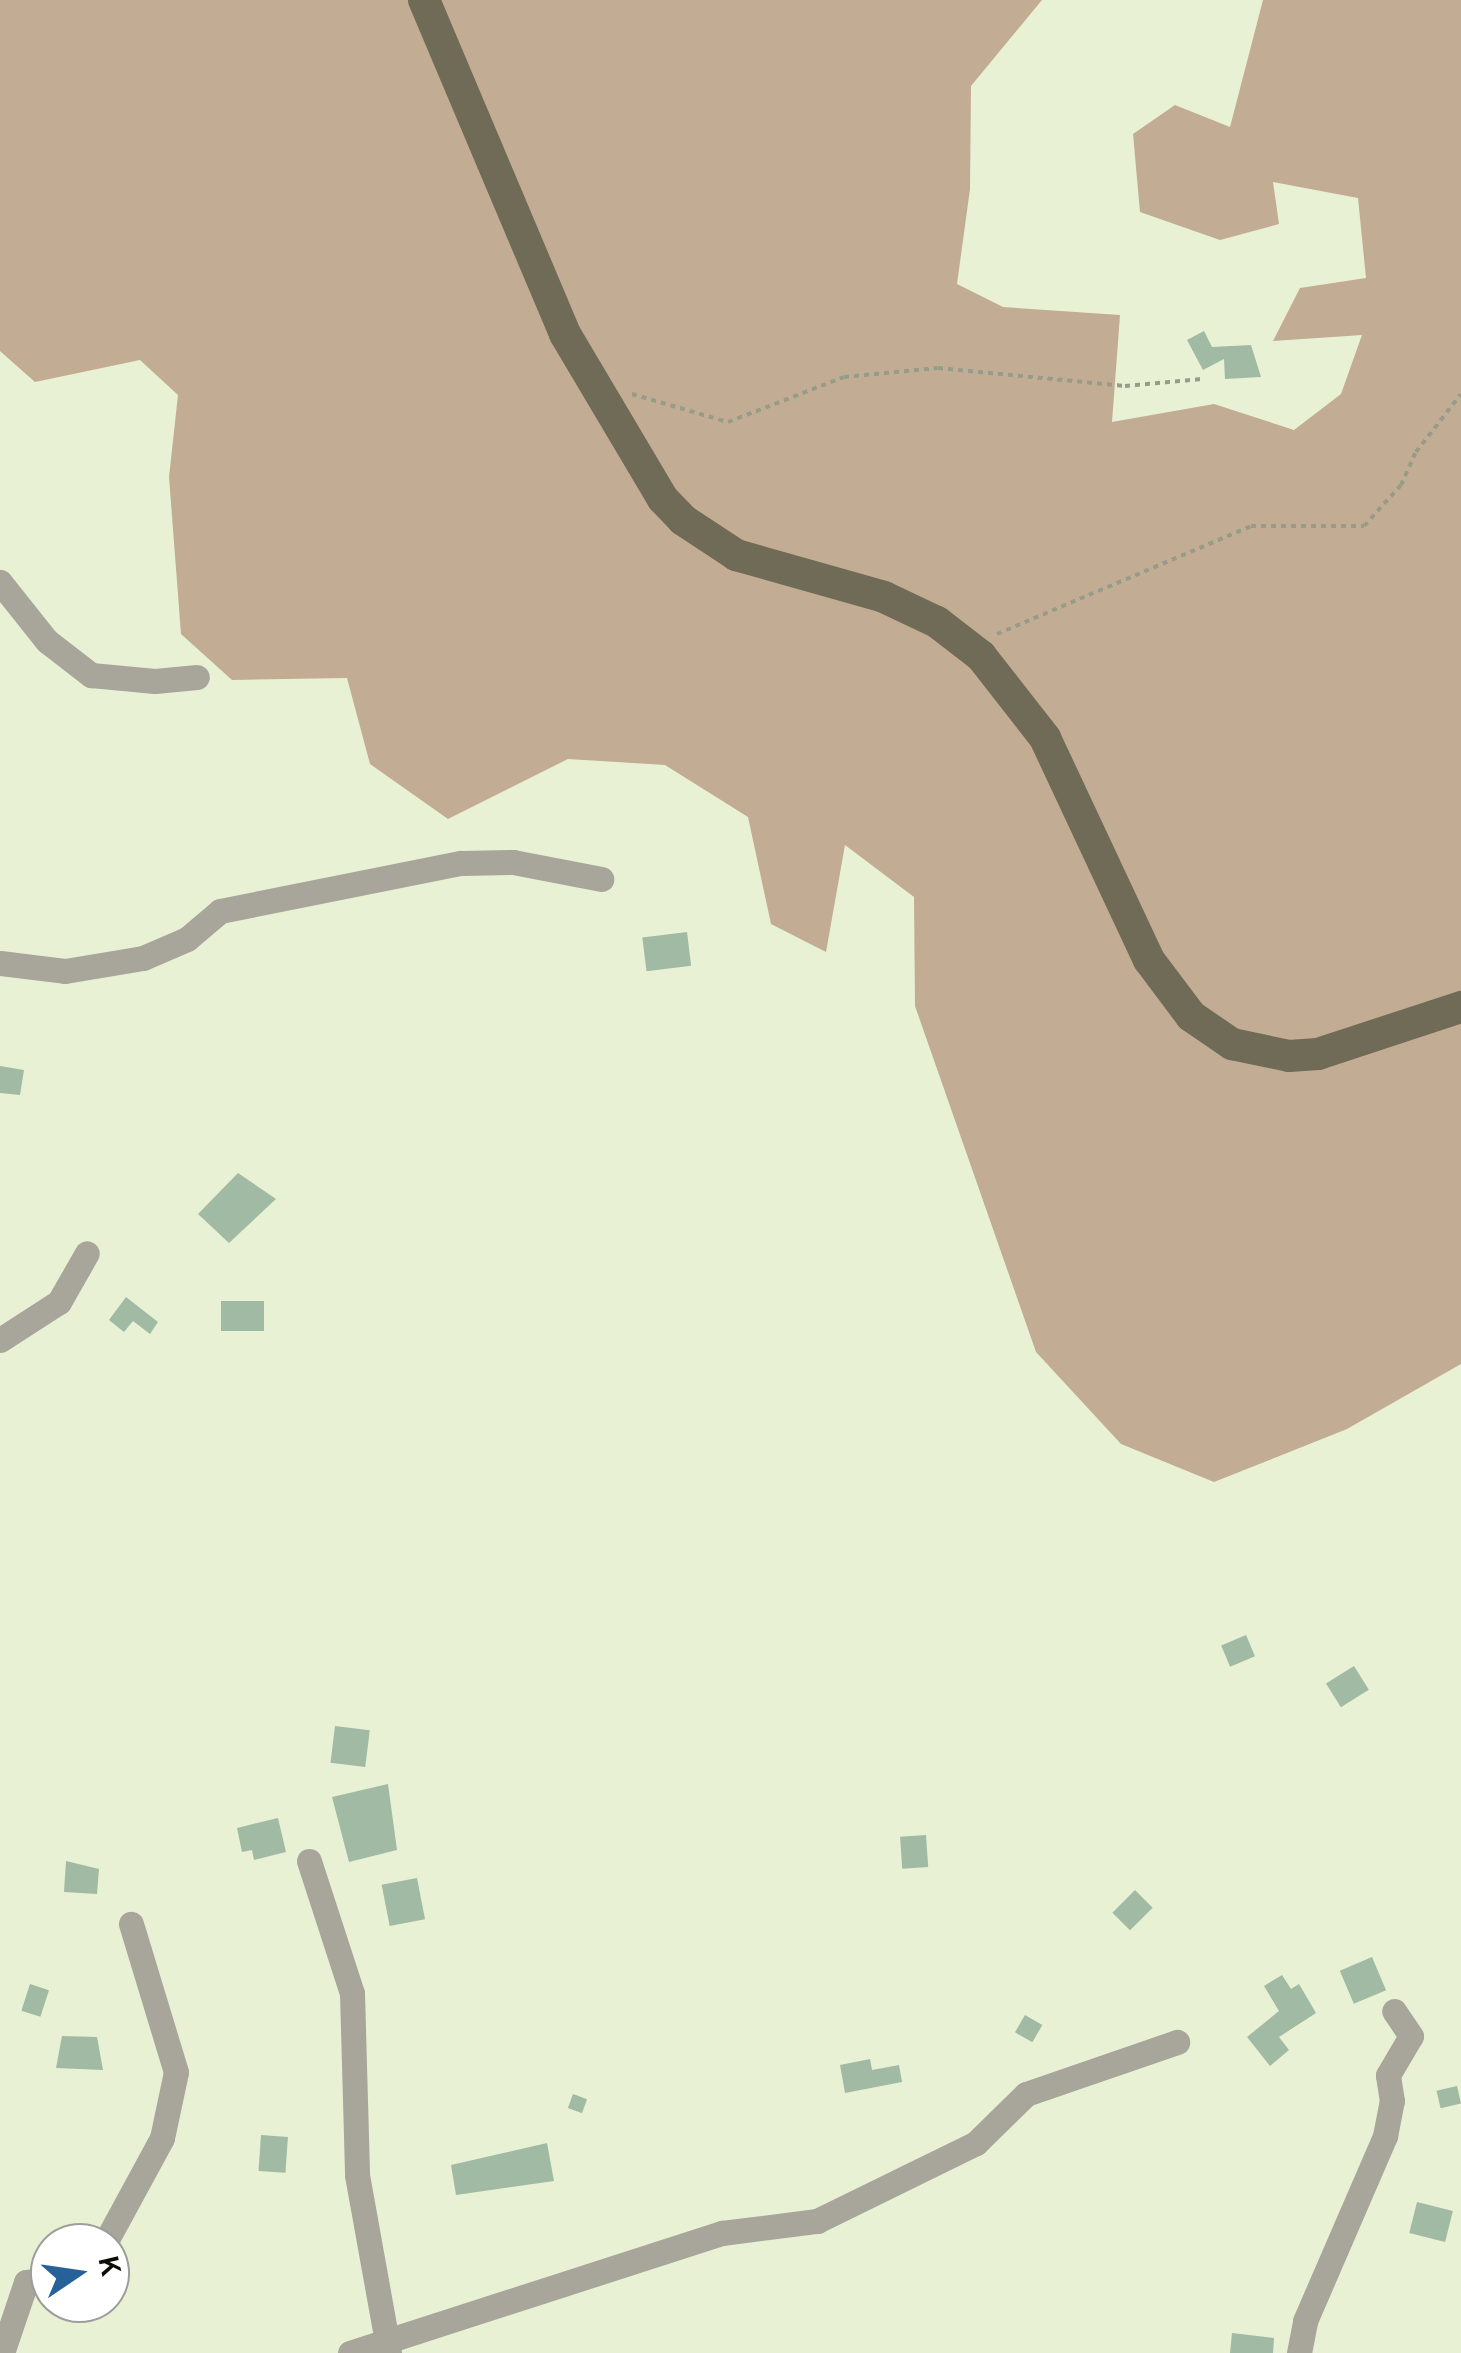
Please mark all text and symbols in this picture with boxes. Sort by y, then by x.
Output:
north arrow [30,2223,130,2323]
text: K [88,2253,127,2280]

